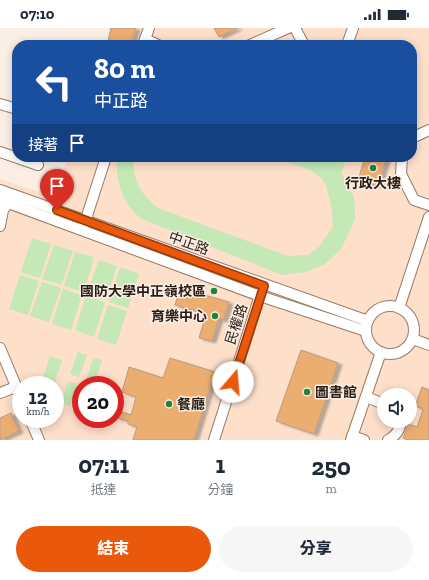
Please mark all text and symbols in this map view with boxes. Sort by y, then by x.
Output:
text: 07:10 [20,5,55,23]
text: 80 m [94,52,155,85]
icon: left [28,56,80,108]
text: 中正路 [94,90,148,112]
icon: arrive [66,132,88,154]
text: 接著 [28,136,58,154]
marker: 行政大樓 [368,163,378,173]
pin [40,169,74,210]
icon: arrive [46,175,68,197]
place label: 行政大樓 [345,175,401,192]
street label: 中正路 [166,228,211,259]
place label: 國防大學中正嶺校區 [80,283,206,300]
marker: 國防大學中正嶺校區 [209,286,219,296]
street label: 民權路 [222,302,251,347]
place label: 育樂中心 [151,308,207,325]
marker: 育樂中心 [210,311,220,321]
position arrow [212,361,254,403]
speed limit sign: 20 [72,376,124,428]
place label: 圖書館 [315,384,357,401]
text: 12 [29,385,47,409]
marker: 圖書館 [302,387,312,397]
map controls [377,388,417,428]
button: sound [377,388,417,428]
place label: 餐廳 [177,396,205,413]
marker: 餐廳 [164,399,174,409]
text: km/h [27,406,49,418]
text: 07:11 [78,450,129,479]
text: 1 [216,450,225,479]
text: 250 [312,452,351,481]
text: m [326,481,337,496]
text: 抵達 [91,482,117,497]
text: 分鐘 [207,482,233,497]
button: 結束 [16,526,211,572]
button: 分享 [219,526,413,572]

